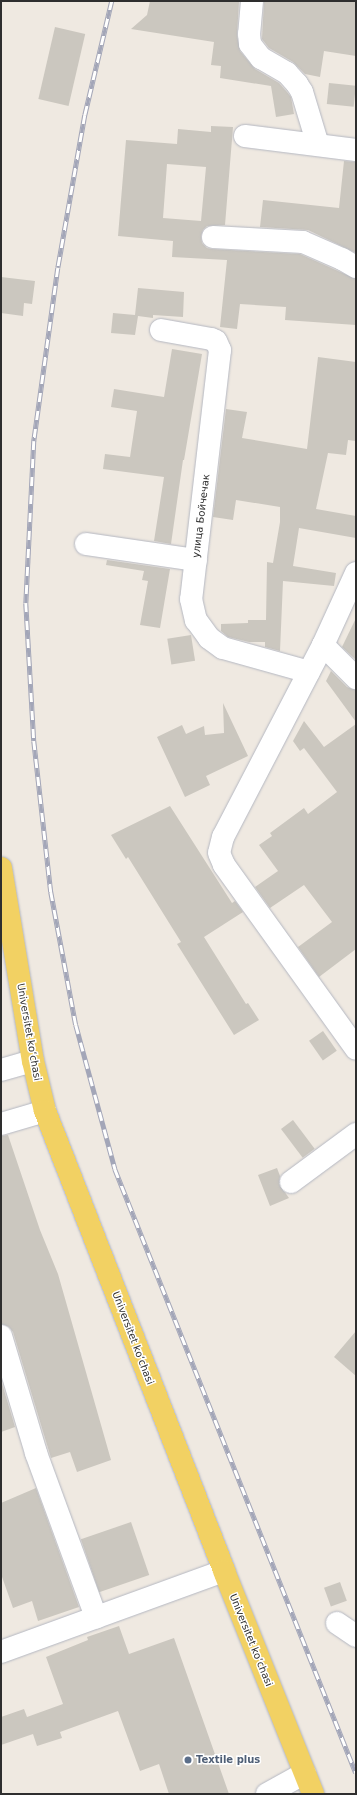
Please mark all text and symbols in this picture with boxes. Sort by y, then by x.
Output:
street label: улица Бойчечак [190,473,212,559]
street label: Universitet kо‘chasi [15,982,43,1082]
street label: Universitet kо‘chasi [110,1290,156,1386]
street label: Universitet kо‘chasi [227,1592,275,1688]
place label: Textile plus [196,1754,260,1766]
marker: Textile plus [183,1755,193,1765]

